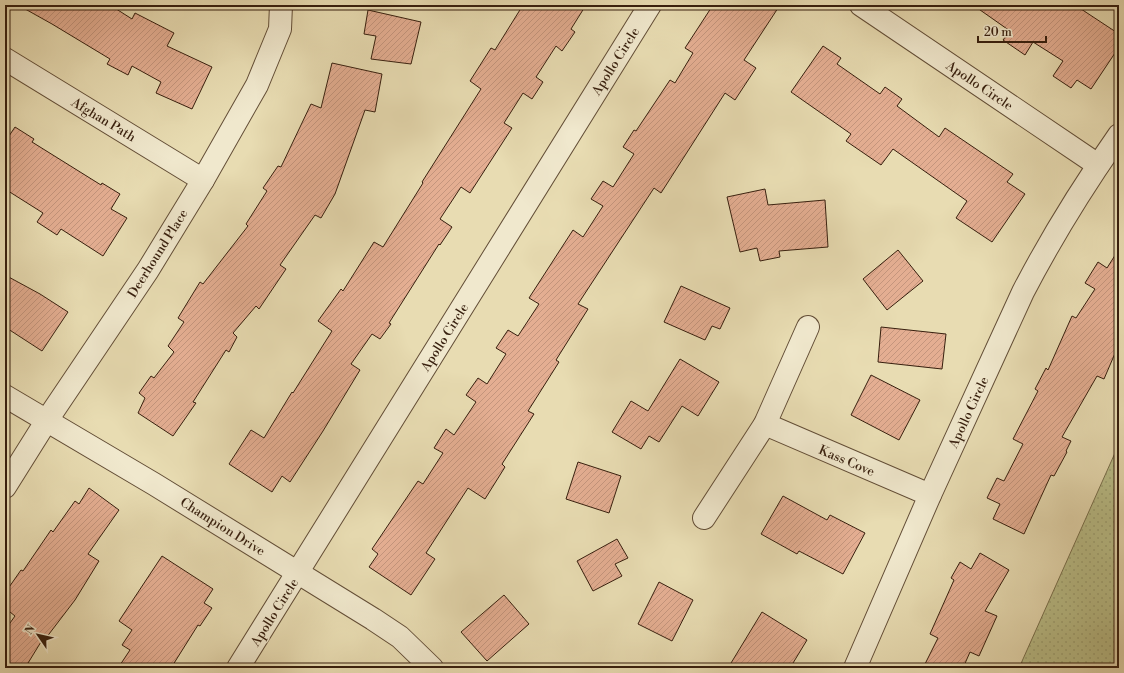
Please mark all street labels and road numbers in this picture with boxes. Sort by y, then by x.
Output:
street label: Apollo Circle [588,24,643,99]
street label: Apollo Circle [942,57,1016,114]
street label: Afghan Path [67,94,139,145]
street label: Deerhound Place [124,206,192,301]
street label: Apollo Circle [417,300,472,375]
street label: Apollo Circle [945,374,993,452]
street label: Kass Cove [816,442,877,480]
street label: Champion Drive [177,494,268,560]
street label: Apollo Circle [247,575,302,650]

